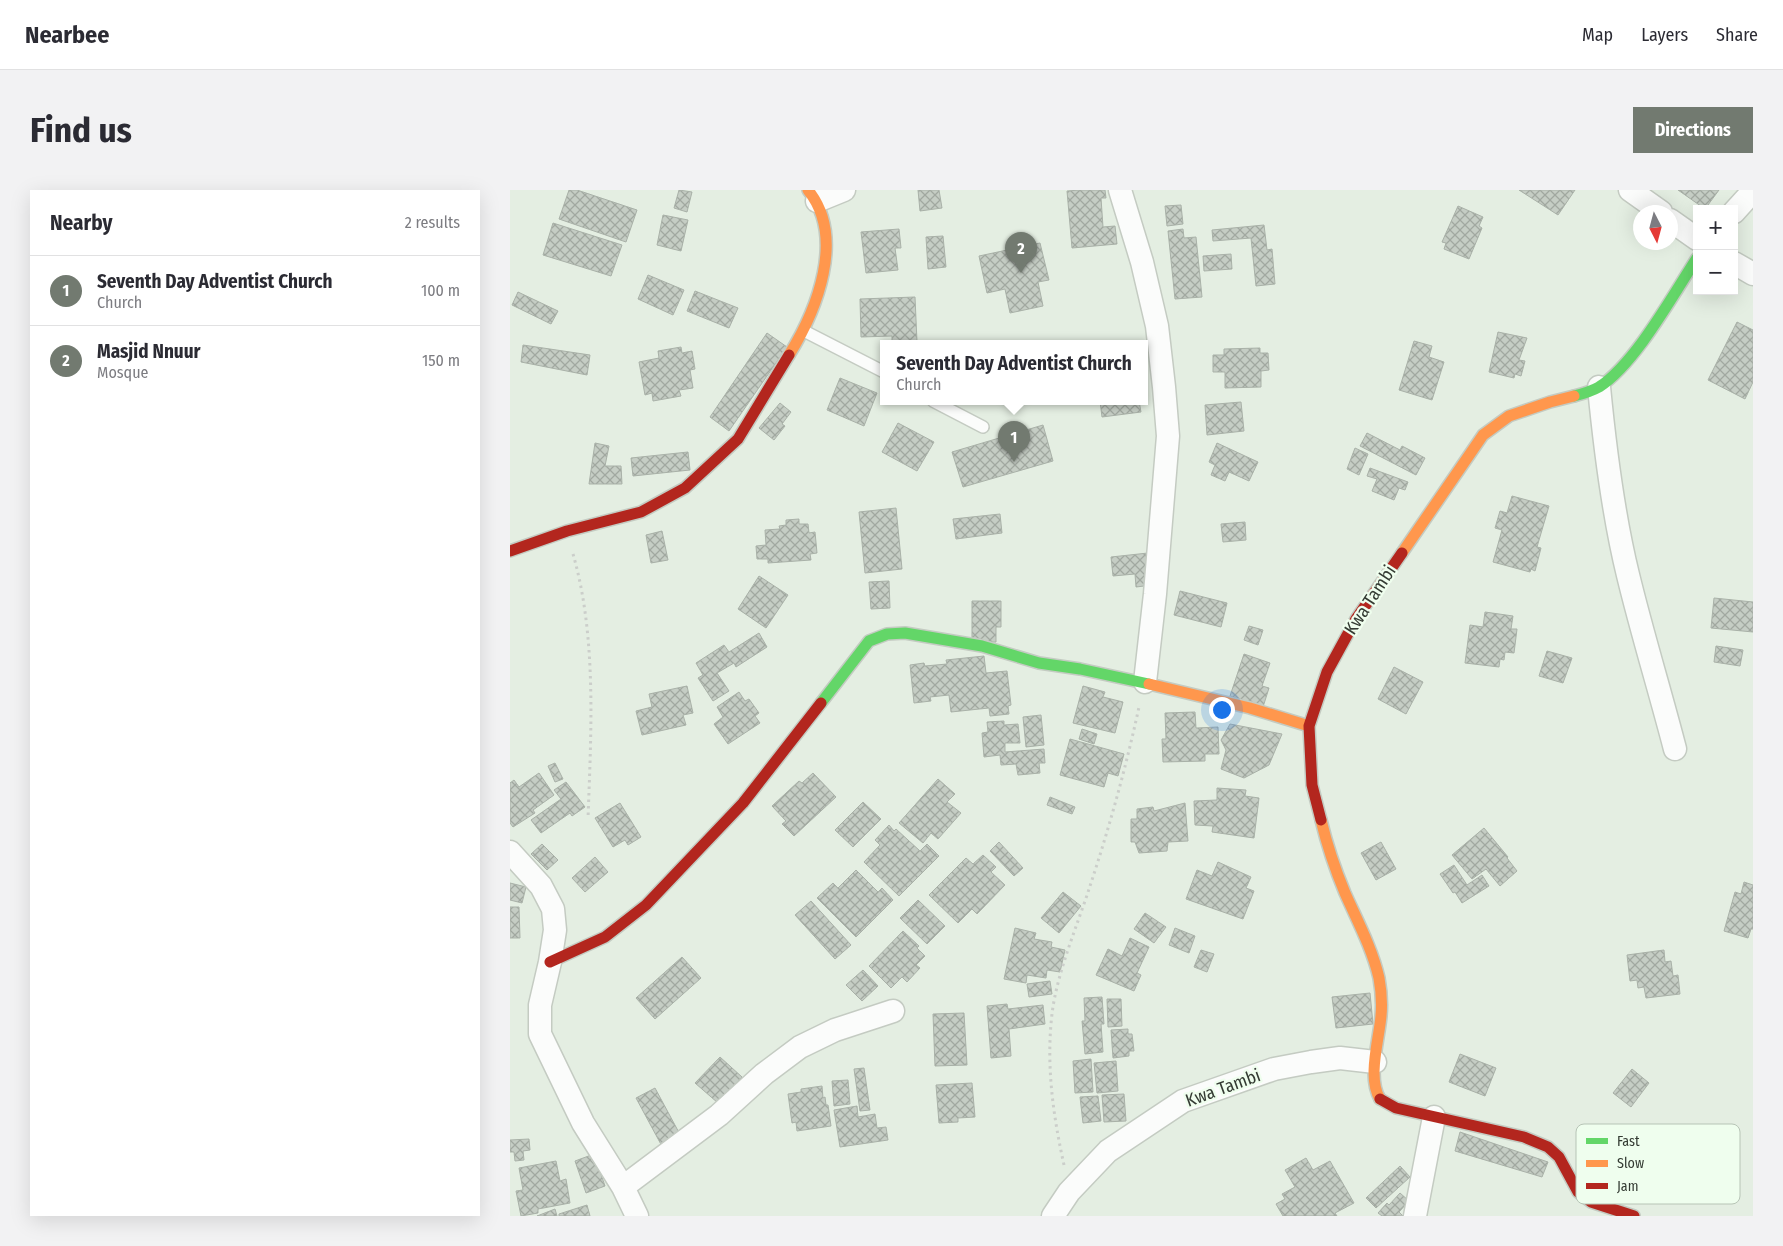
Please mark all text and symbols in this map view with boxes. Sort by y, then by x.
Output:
text: Nearbee [25,21,109,49]
text: Map [1582,24,1613,46]
text: Layers [1641,24,1688,46]
text: Share [1716,24,1758,46]
button: Directions [1633,107,1753,153]
text: Find us [30,109,132,151]
north arrow [1633,205,1678,250]
map controls [1693,205,1738,295]
button: + [1693,205,1738,250]
text: Nearby [50,210,112,236]
text: 2 results [405,213,460,232]
pin: 2 [1005,232,1037,273]
button: − [1693,250,1738,295]
text: Seventh Day Adventist Church [97,270,332,293]
text: 1 [63,281,69,300]
text: 100 m [421,281,460,300]
text: Church [97,293,142,312]
text: Masjid Nnuur [97,340,201,363]
popup [880,340,1148,405]
text: 2 [62,351,70,370]
text: 150 m [422,351,460,370]
text: Seventh Day Adventist Church [896,352,1132,375]
text: Mosque [97,363,148,382]
text: Church [896,375,941,394]
pin: 1 [998,421,1030,462]
street label: Kwa Tambi [1339,561,1401,639]
your location [1209,697,1235,723]
street label: Kwa Tambi [1182,1064,1264,1112]
legend [1576,1124,1740,1204]
text: Fast [1617,1133,1640,1150]
text: Slow [1617,1155,1644,1172]
text: Jam [1617,1178,1638,1195]

